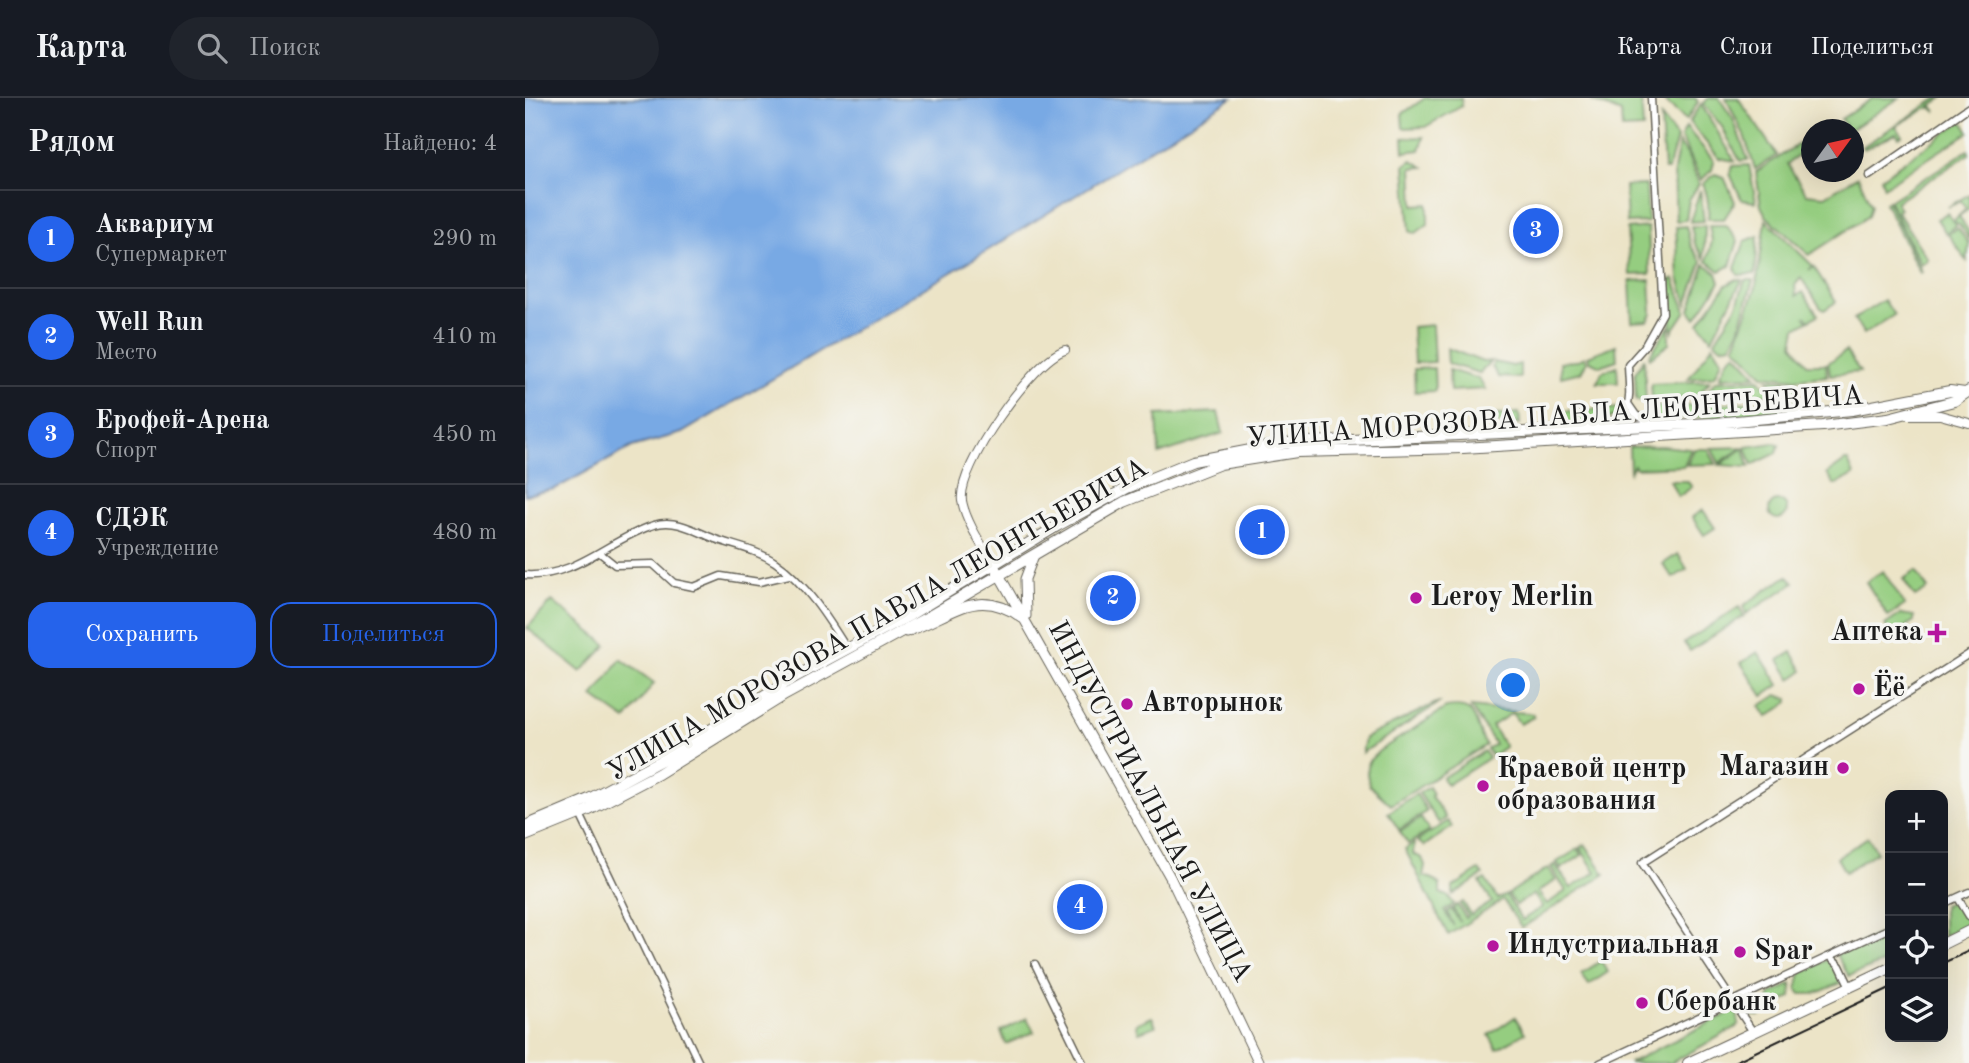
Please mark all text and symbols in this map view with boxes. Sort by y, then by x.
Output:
search box [169,17,659,80]
icon: search [193,29,231,67]
text: Карта [35,32,127,65]
text: Поиск [249,35,321,61]
text: Карта [1617,36,1682,60]
text: Слои [1720,36,1773,60]
text: Поделиться [1811,36,1934,60]
north arrow [1801,119,1864,182]
text: Рядом [28,128,115,158]
text: Найдено: 4 [383,132,497,155]
pin: 3 [1513,205,1559,257]
text: Аквариум [95,212,214,238]
text: 1 [44,227,58,250]
text: 290 m [432,227,497,250]
text: Супермаркет [95,243,227,266]
text: Well Run [95,310,204,336]
text: 2 [44,325,58,348]
text: 410 m [432,325,497,348]
text: Место [95,341,157,364]
street label: УЛИЦА МОРОЗОВА ПАВЛА ЛЕОНТЬЕВИЧА [1245,382,1865,454]
text: Ерофей-Арена [95,408,270,434]
text: 3 [44,423,58,446]
text: 450 m [432,423,497,446]
text: Спорт [95,439,157,462]
street label: УЛИЦА МОРОЗОВА ПАВЛА ЛЕОНТЬЕВИЧА [603,454,1153,788]
text: СДЭК [95,506,168,532]
pin: 1 [1239,506,1285,558]
text: 4 [44,521,58,544]
text: 480 m [432,521,497,544]
text: Учреждение [95,537,219,560]
pin: 2 [1090,572,1136,624]
place label: Leroy Merlin [1430,584,1594,612]
marker: Leroy Merlin [1408,590,1424,606]
button: Сохранить [28,602,256,668]
button: Поделиться [270,602,497,668]
street label: ИНДУСТРИАЛЬНАЯ УЛИЦА [1042,617,1256,987]
place label: Аптека [1830,619,1923,647]
marker: Аптека [1929,625,1945,641]
your location [1496,668,1530,702]
place label: Ёё [1873,669,1906,703]
marker: Ёё [1851,681,1867,697]
place label: Авторынок [1141,690,1283,718]
marker: Авторынок [1119,696,1135,712]
place label: Магазин [1719,754,1829,782]
place label: Краевой центр образования [1497,755,1687,816]
marker: Магазин [1835,760,1851,776]
marker: Краевой центр образования [1475,778,1491,794]
map controls [1885,790,1948,1042]
button: + [1885,790,1948,853]
button: − [1885,853,1948,916]
pin: 4 [1057,881,1103,933]
button: locate [1885,916,1948,979]
place label: Индустриальная [1507,932,1719,960]
marker: Индустриальная [1485,938,1501,954]
place label: Spar [1754,938,1813,966]
marker: Spar [1732,944,1748,960]
button: layers [1885,979,1948,1042]
place label: Сбербанк [1656,988,1776,1017]
marker: Сбербанк [1634,995,1650,1011]

